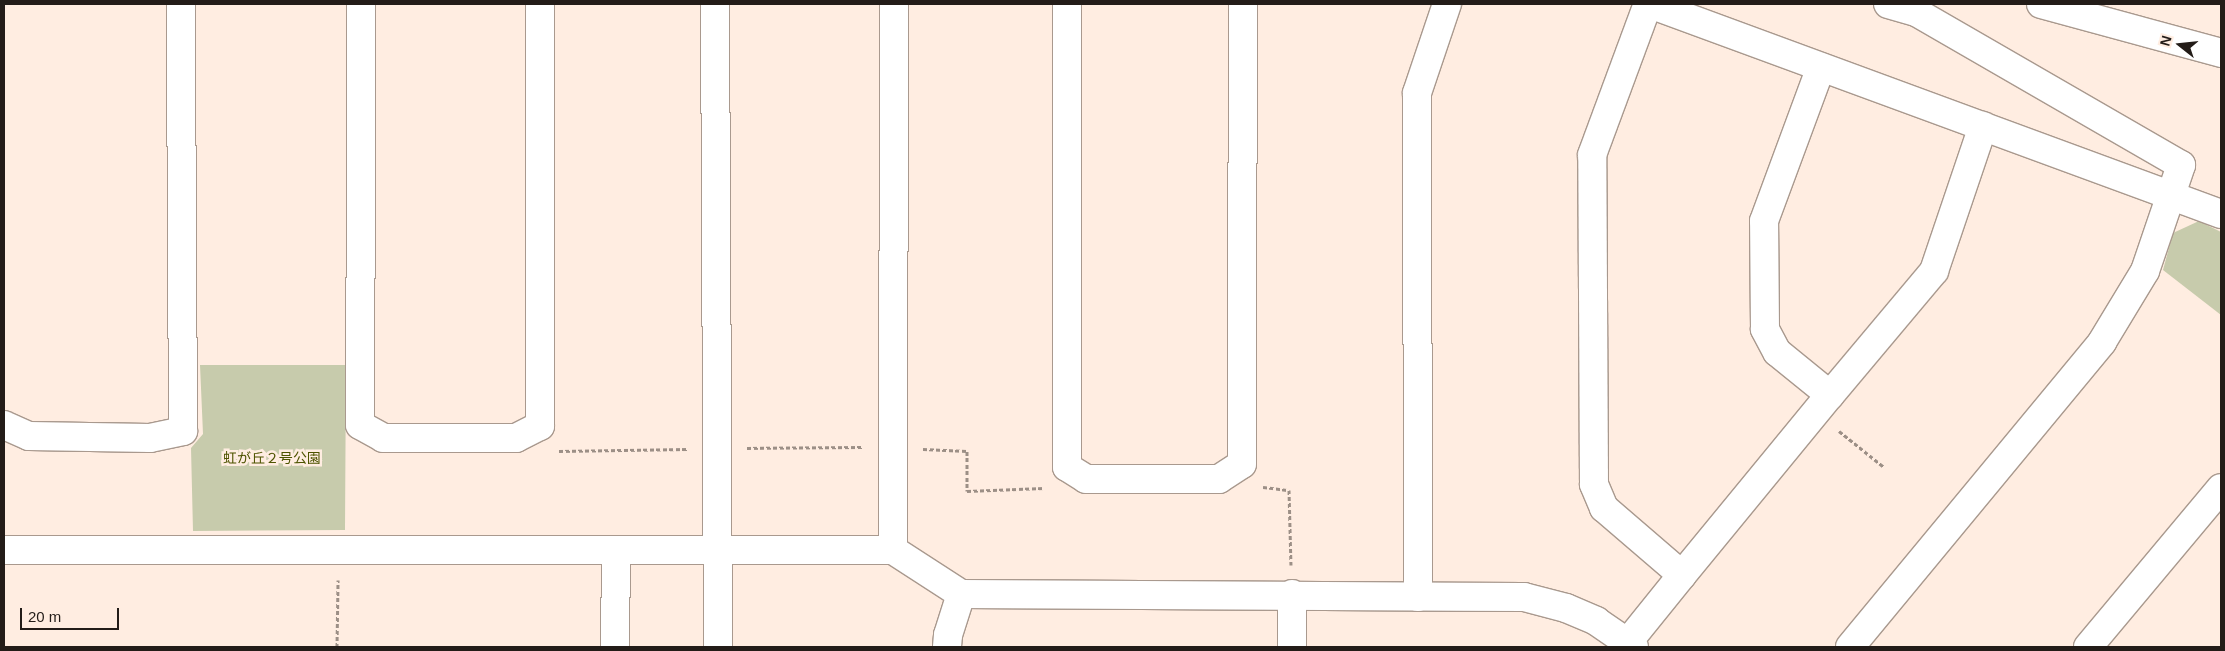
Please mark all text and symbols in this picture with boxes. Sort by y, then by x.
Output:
north arrow [2155,20,2205,70]
text: N [2156,34,2175,48]
park label: 虹が丘２号公園 [223,450,321,466]
scale bar [22,598,121,630]
text: 20 m [28,608,61,625]

